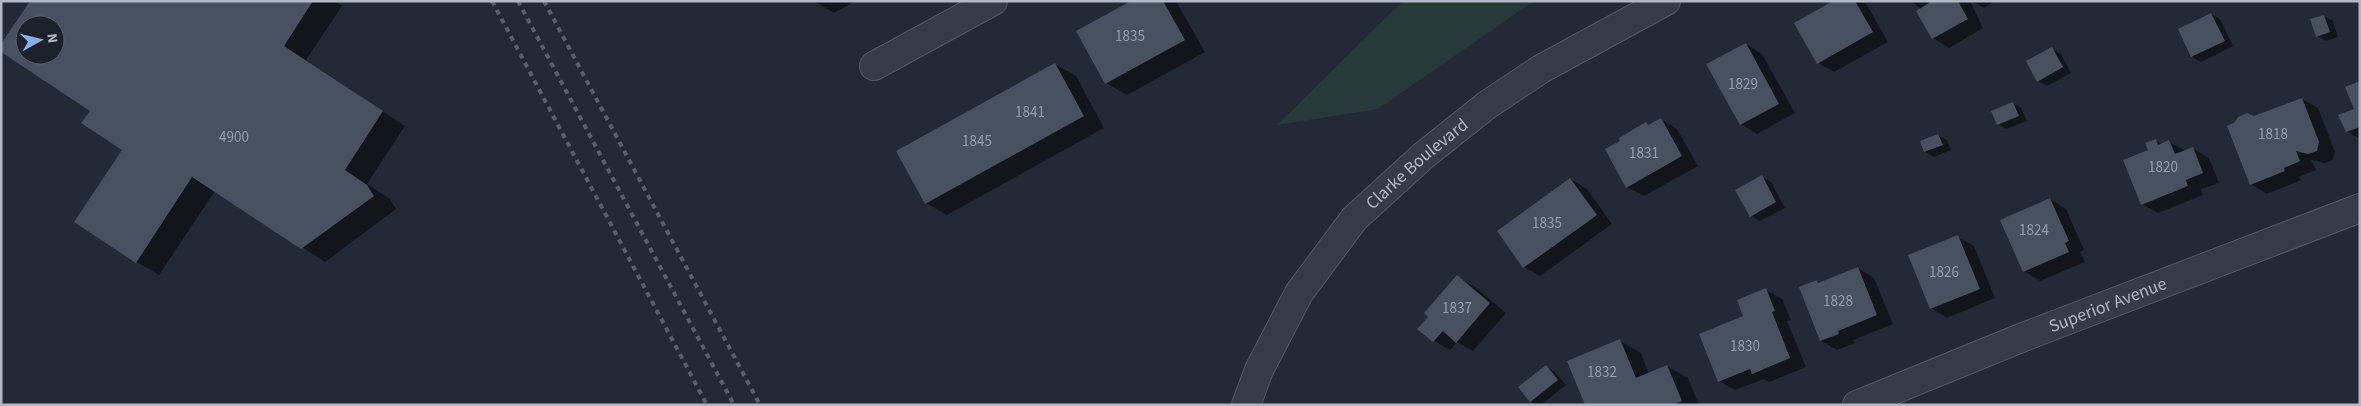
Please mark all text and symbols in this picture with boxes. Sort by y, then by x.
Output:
north arrow [15,15,65,65]
house number: 1835 [1115,26,1145,47]
text: N [41,32,62,44]
house number: 1829 [1728,74,1758,95]
house number: 1841 [1015,102,1045,123]
street label: Clarke Boulevard [1360,113,1474,215]
house number: 1818 [2258,124,2288,145]
house number: 4900 [219,127,249,148]
house number: 1845 [962,131,992,152]
house number: 1831 [1629,143,1659,164]
house number: 1820 [2148,157,2178,178]
house number: 1835 [1532,213,1562,234]
house number: 1824 [2019,220,2049,241]
house number: 1826 [1929,262,1959,283]
street label: Superior Avenue [2045,271,2170,339]
house number: 1828 [1823,291,1853,312]
house number: 1837 [1442,298,1472,319]
house number: 1830 [1730,336,1760,357]
house number: 1832 [1587,362,1617,383]

